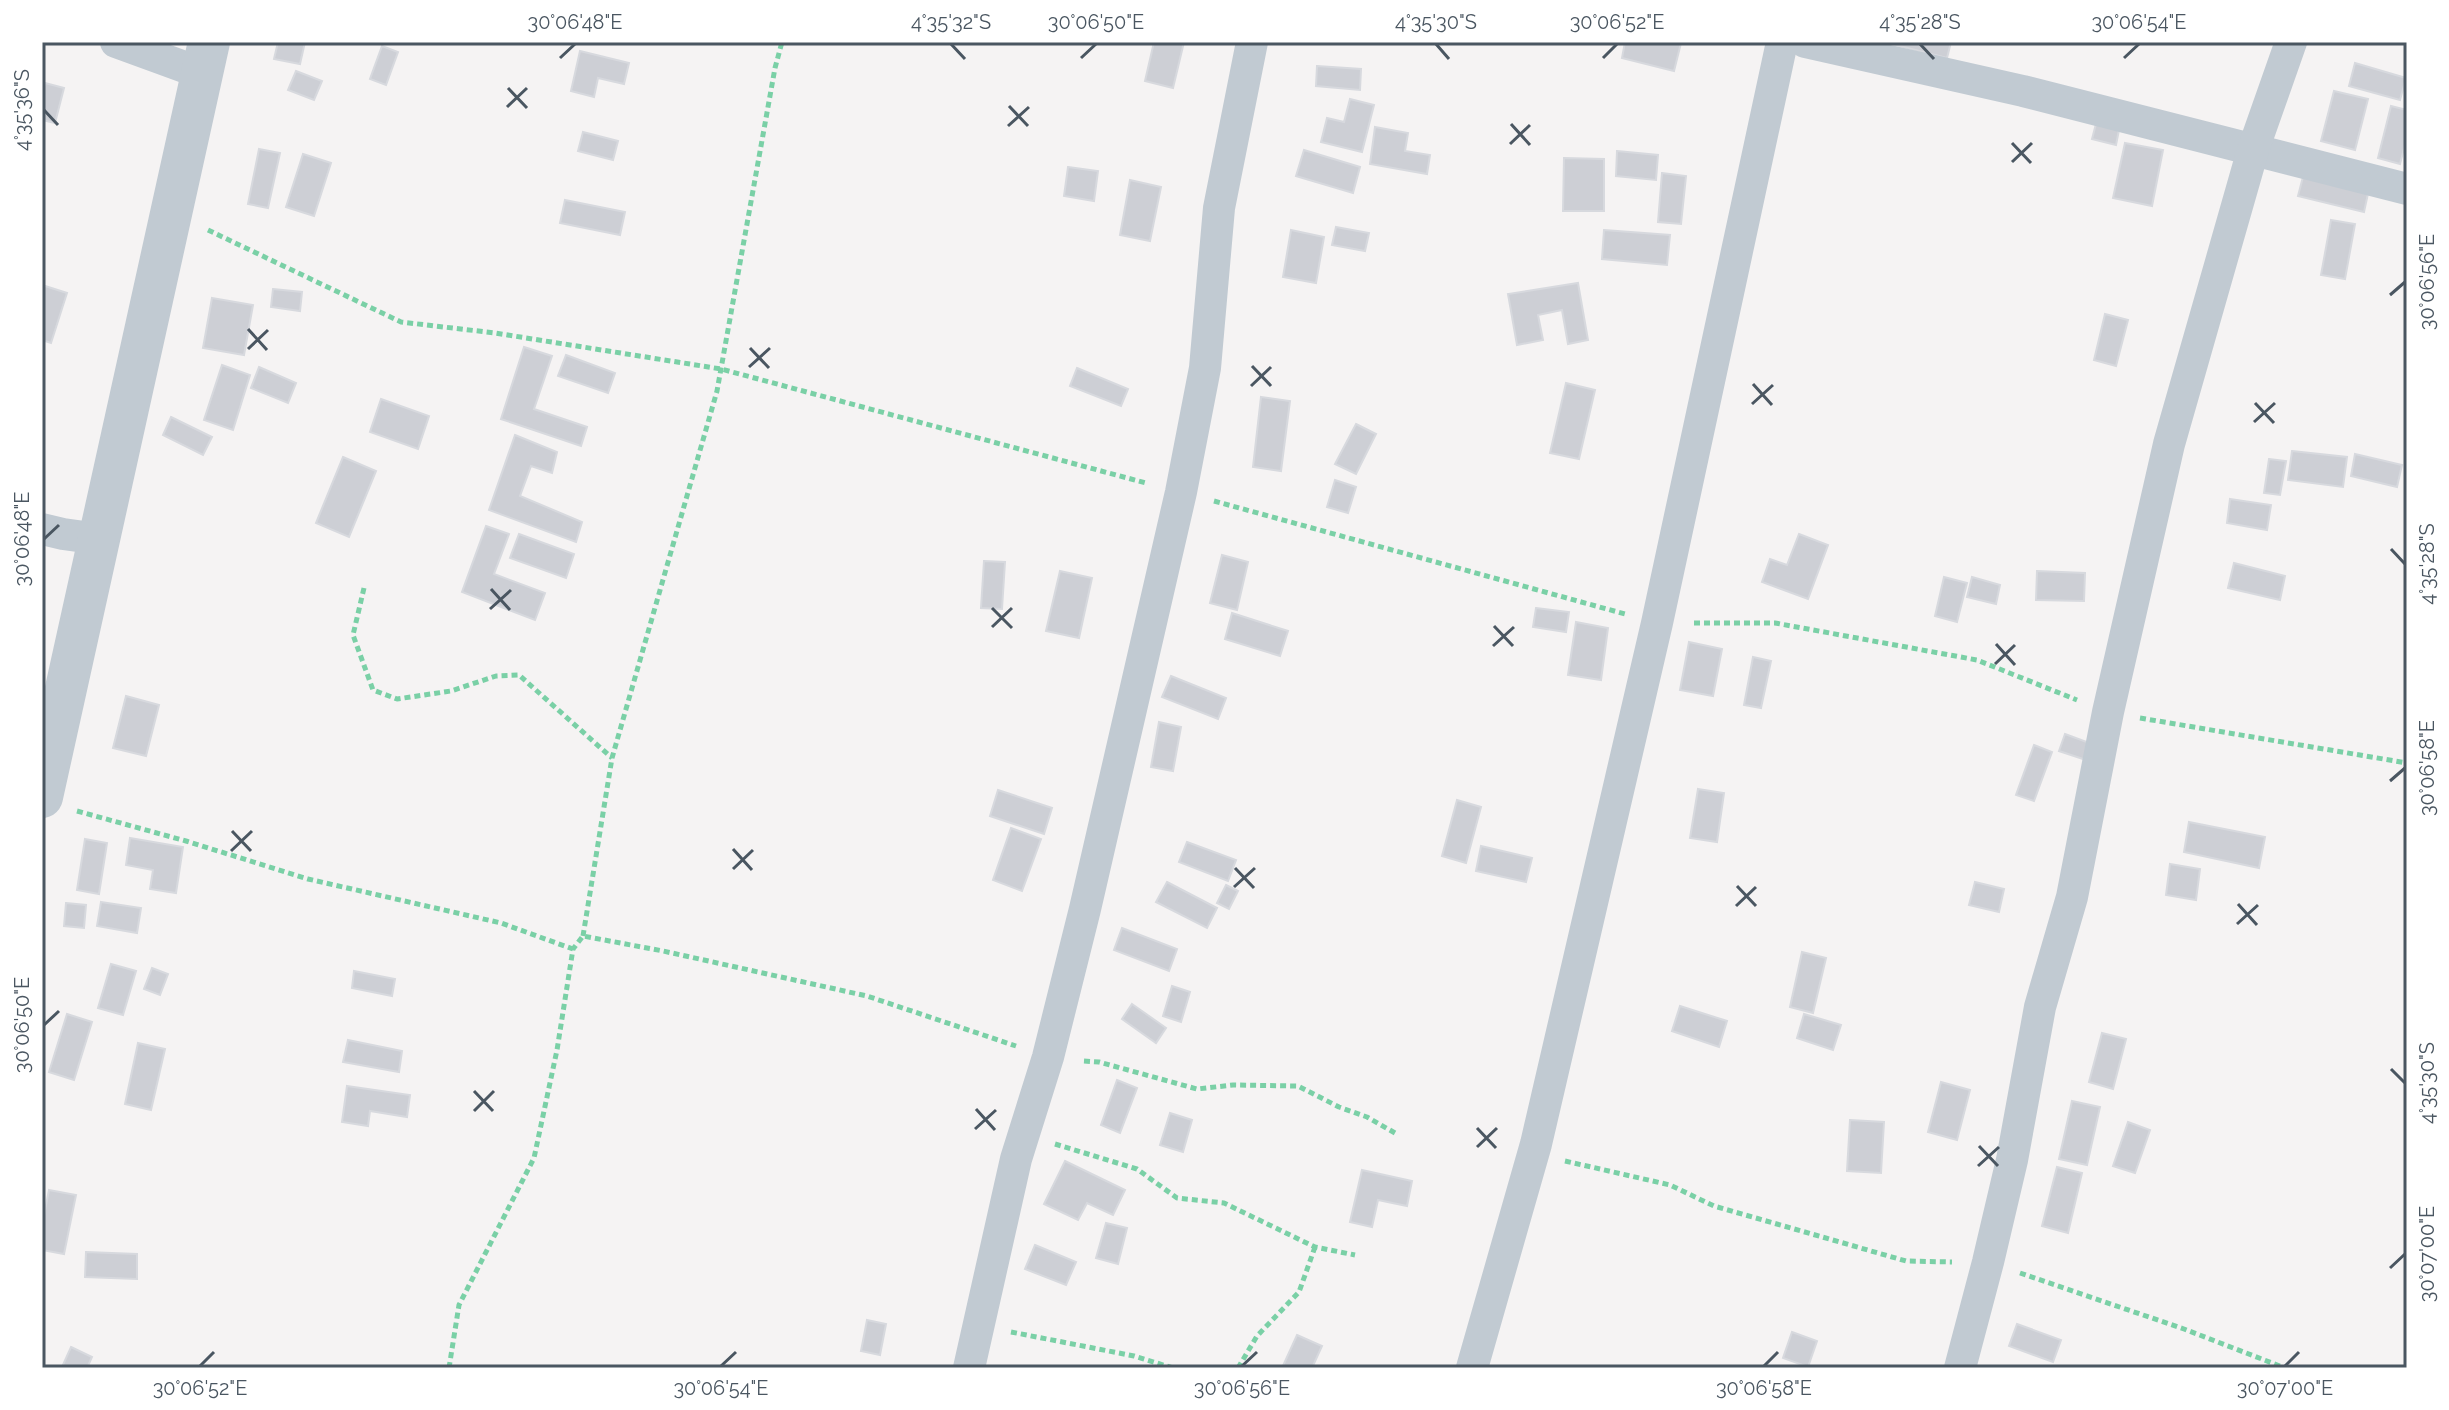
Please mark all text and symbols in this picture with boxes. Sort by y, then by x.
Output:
text: 30°06'48"E [528,10,622,34]
text: 4°35'32"S [911,10,991,34]
text: 30°06'50"E [1048,10,1144,34]
text: 4°35'30"S [1395,10,1477,34]
text: 30°06'52"E [1570,10,1664,34]
text: 4°35'28"S [1879,10,1961,34]
text: 30°06'54"E [2091,10,2187,34]
text: 4°35'36"S [10,69,34,151]
text: 30°06'56"E [2415,234,2439,330]
text: 30°06'48"E [10,492,34,586]
text: 4°35'28"S [2415,523,2439,605]
text: 30°06'58"E [2415,720,2439,816]
text: 30°06'50"E [10,977,34,1073]
text: 4°35'30"S [2415,1042,2439,1124]
text: 30°07'00"E [2415,1206,2439,1302]
text: 30°06'52"E [153,1376,247,1400]
text: 30°06'54"E [673,1376,769,1400]
text: 30°06'56"E [1194,1376,1290,1400]
text: 30°06'58"E [1716,1376,1812,1400]
text: 30°07'00"E [2237,1376,2333,1400]

